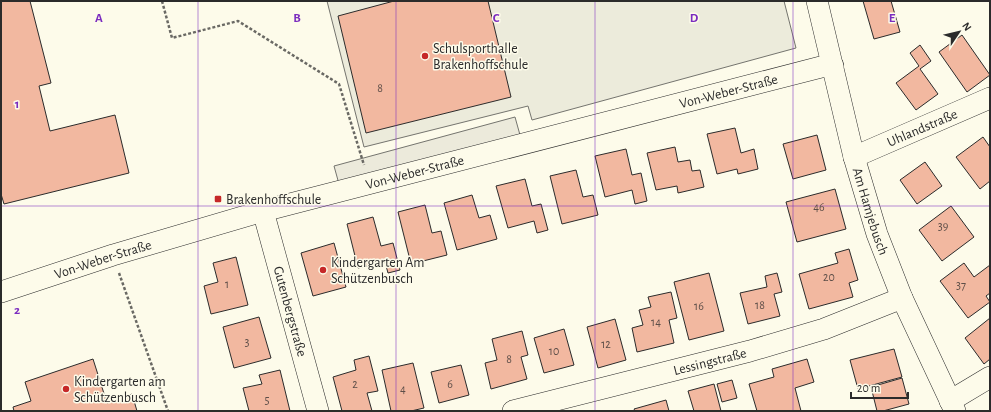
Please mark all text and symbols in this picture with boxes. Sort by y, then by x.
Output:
text: A [95,12,103,25]
text: B [293,12,301,25]
text: C [493,12,500,25]
text: D [690,12,699,25]
text: E [889,12,896,25]
north arrow [939,12,979,52]
text: N [960,20,973,33]
place label: Schulsporthalle Brakenhoffschule [433,42,528,72]
marker: Schulsporthalle Brakenhoffschule [420,51,430,61]
street label: Von-Weber-Straße [678,72,779,111]
house number: 8 [377,82,383,94]
text: 1 [15,98,19,111]
street label: Uhlandstraße [885,107,960,150]
street label: Von-Weber-Straße [364,153,466,192]
street label: Am Hamjebusch [850,166,890,257]
place label: Brakenhoffschule [226,193,321,207]
marker: Brakenhoffschule [213,194,223,204]
house number: 46 [813,201,825,213]
house number: 39 [938,220,949,232]
street label: Von-Weber-Straße [53,238,153,282]
place label: Kindergarten Am Schützenbusch [331,256,424,286]
street label: Gutenbergstraße [271,265,309,358]
marker: Kindergarten Am Schützenbusch [318,265,328,275]
house number: 20 [823,271,835,283]
house number: 1 [225,278,229,290]
house number: 37 [956,279,966,291]
house number: 18 [755,299,765,311]
house number: 16 [694,300,704,312]
text: 2 [14,304,20,317]
house number: 14 [651,316,661,328]
house number: 3 [245,336,250,348]
house number: 12 [601,338,611,350]
house number: 10 [549,345,559,357]
street label: Lessingstraße [672,346,748,378]
house number: 8 [506,353,512,365]
scale bar [851,374,908,400]
place label: Kindergarten am Schützenbusch [74,375,166,405]
house number: 2 [352,378,358,390]
house number: 6 [447,378,453,390]
text: 20 m [857,382,880,394]
house number: 4 [400,383,406,395]
marker: Kindergarten am Schützenbusch [61,384,71,394]
house number: 5 [264,394,270,406]

